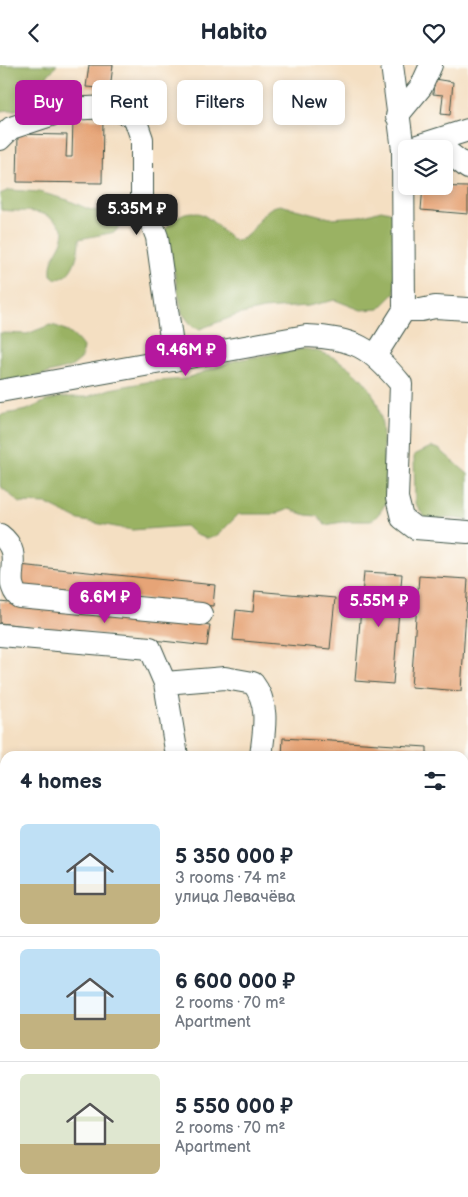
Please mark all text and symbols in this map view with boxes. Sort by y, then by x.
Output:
icon: back [20,19,48,47]
text: Habito [201,19,267,46]
icon: heart [420,19,448,47]
chip: Buy [15,80,82,125]
chip: Rent [92,80,167,125]
chip: Filters [177,80,263,125]
chip: New [273,80,345,125]
map controls [398,140,453,195]
button: layers [398,140,453,195]
pin: 5.35M ₽ [91,193,183,236]
text: 5.35M ₽ [108,200,166,219]
pin: 9.46M ₽ [140,335,232,377]
text: 9.46M ₽ [156,341,216,360]
pin: 6.6M ₽ [64,581,146,624]
pin: 5.55M ₽ [333,585,425,628]
text: 6.6M ₽ [80,588,130,607]
text: 5.55M ₽ [350,592,408,611]
icon: filters [421,767,449,795]
text: 4 homes [20,769,102,794]
icon: home [60,844,120,904]
text: 5 350 000 ₽ [175,844,293,869]
text: 3 rooms · 74 m² [175,869,286,888]
text: улица Левачёва [175,888,295,907]
icon: home [60,969,120,1029]
text: 6 600 000 ₽ [175,969,295,994]
text: 2 rooms · 70 m² [175,994,285,1013]
text: Apartment [175,1013,251,1032]
icon: home [60,1094,120,1154]
text: 5 550 000 ₽ [175,1094,293,1119]
text: 2 rooms · 70 m² [175,1119,285,1138]
text: Apartment [175,1138,251,1157]

